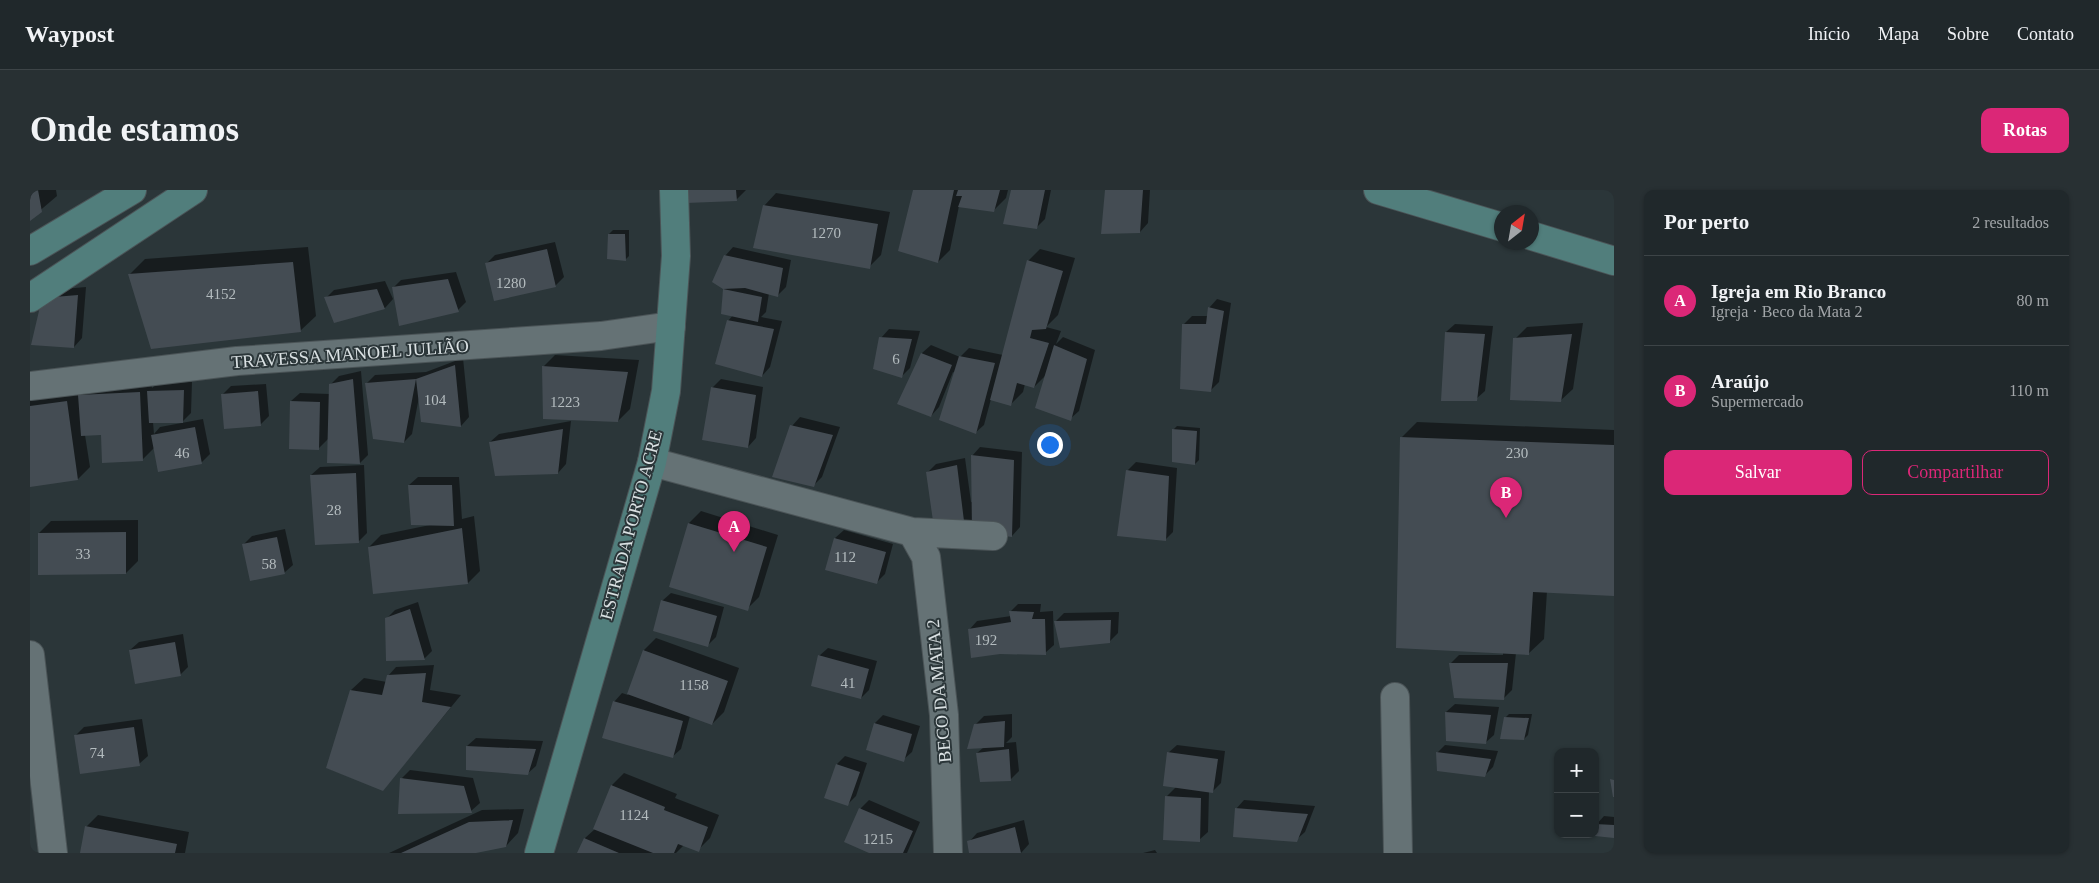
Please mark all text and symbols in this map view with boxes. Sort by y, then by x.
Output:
text: Waypost [25,21,114,47]
text: Início [1808,24,1850,44]
text: Mapa [1878,24,1919,44]
text: Sobre [1947,24,1989,44]
text: Contato [2017,24,2074,44]
button: Rotas [1981,108,2069,153]
text: Onde estamos [30,110,239,149]
north arrow [1494,205,1539,250]
text: Por perto [1664,210,1749,234]
text: 2 resultados [1972,214,2049,231]
house number: 1270 [811,225,841,241]
house number: 1280 [496,275,526,291]
text: Igreja em Rio Branco [1711,281,1886,302]
house number: 4152 [206,286,236,302]
text: A [1674,292,1686,309]
text: 80 m [2017,292,2049,309]
text: Igreja · Beco da Mata 2 [1711,303,1862,320]
street label: TRAVESSA MANOEL JULIÃO [231,335,469,372]
house number: 6 [892,351,900,367]
text: Araújo [1711,371,1769,392]
text: B [1675,382,1685,399]
text: 110 m [2009,382,2049,399]
house number: 104 [424,392,447,408]
text: Supermercado [1711,393,1803,410]
house number: 1223 [550,394,580,410]
street label: ESTRADA PORTO ACRE [596,428,666,622]
your location [1037,432,1063,458]
house number: 46 [175,445,190,461]
house number: 230 [1506,445,1528,461]
button: Salvar [1664,450,1852,495]
button: Compartilhar [1862,450,2049,495]
pin: B [1490,477,1522,518]
house number: 28 [327,502,342,518]
pin: A [718,511,750,552]
house number: 33 [76,546,91,562]
house number: 112 [834,549,856,565]
house number: 58 [262,556,277,572]
street label: BECO DA MATA 2 [923,618,955,764]
house number: 192 [975,632,997,648]
house number: 41 [841,675,856,691]
house number: 1158 [679,677,709,693]
house number: 74 [90,745,105,761]
map controls [1554,748,1599,838]
button: + [1554,748,1599,793]
button: − [1554,793,1599,838]
house number: 1124 [619,807,649,823]
house number: 1215 [863,831,893,847]

